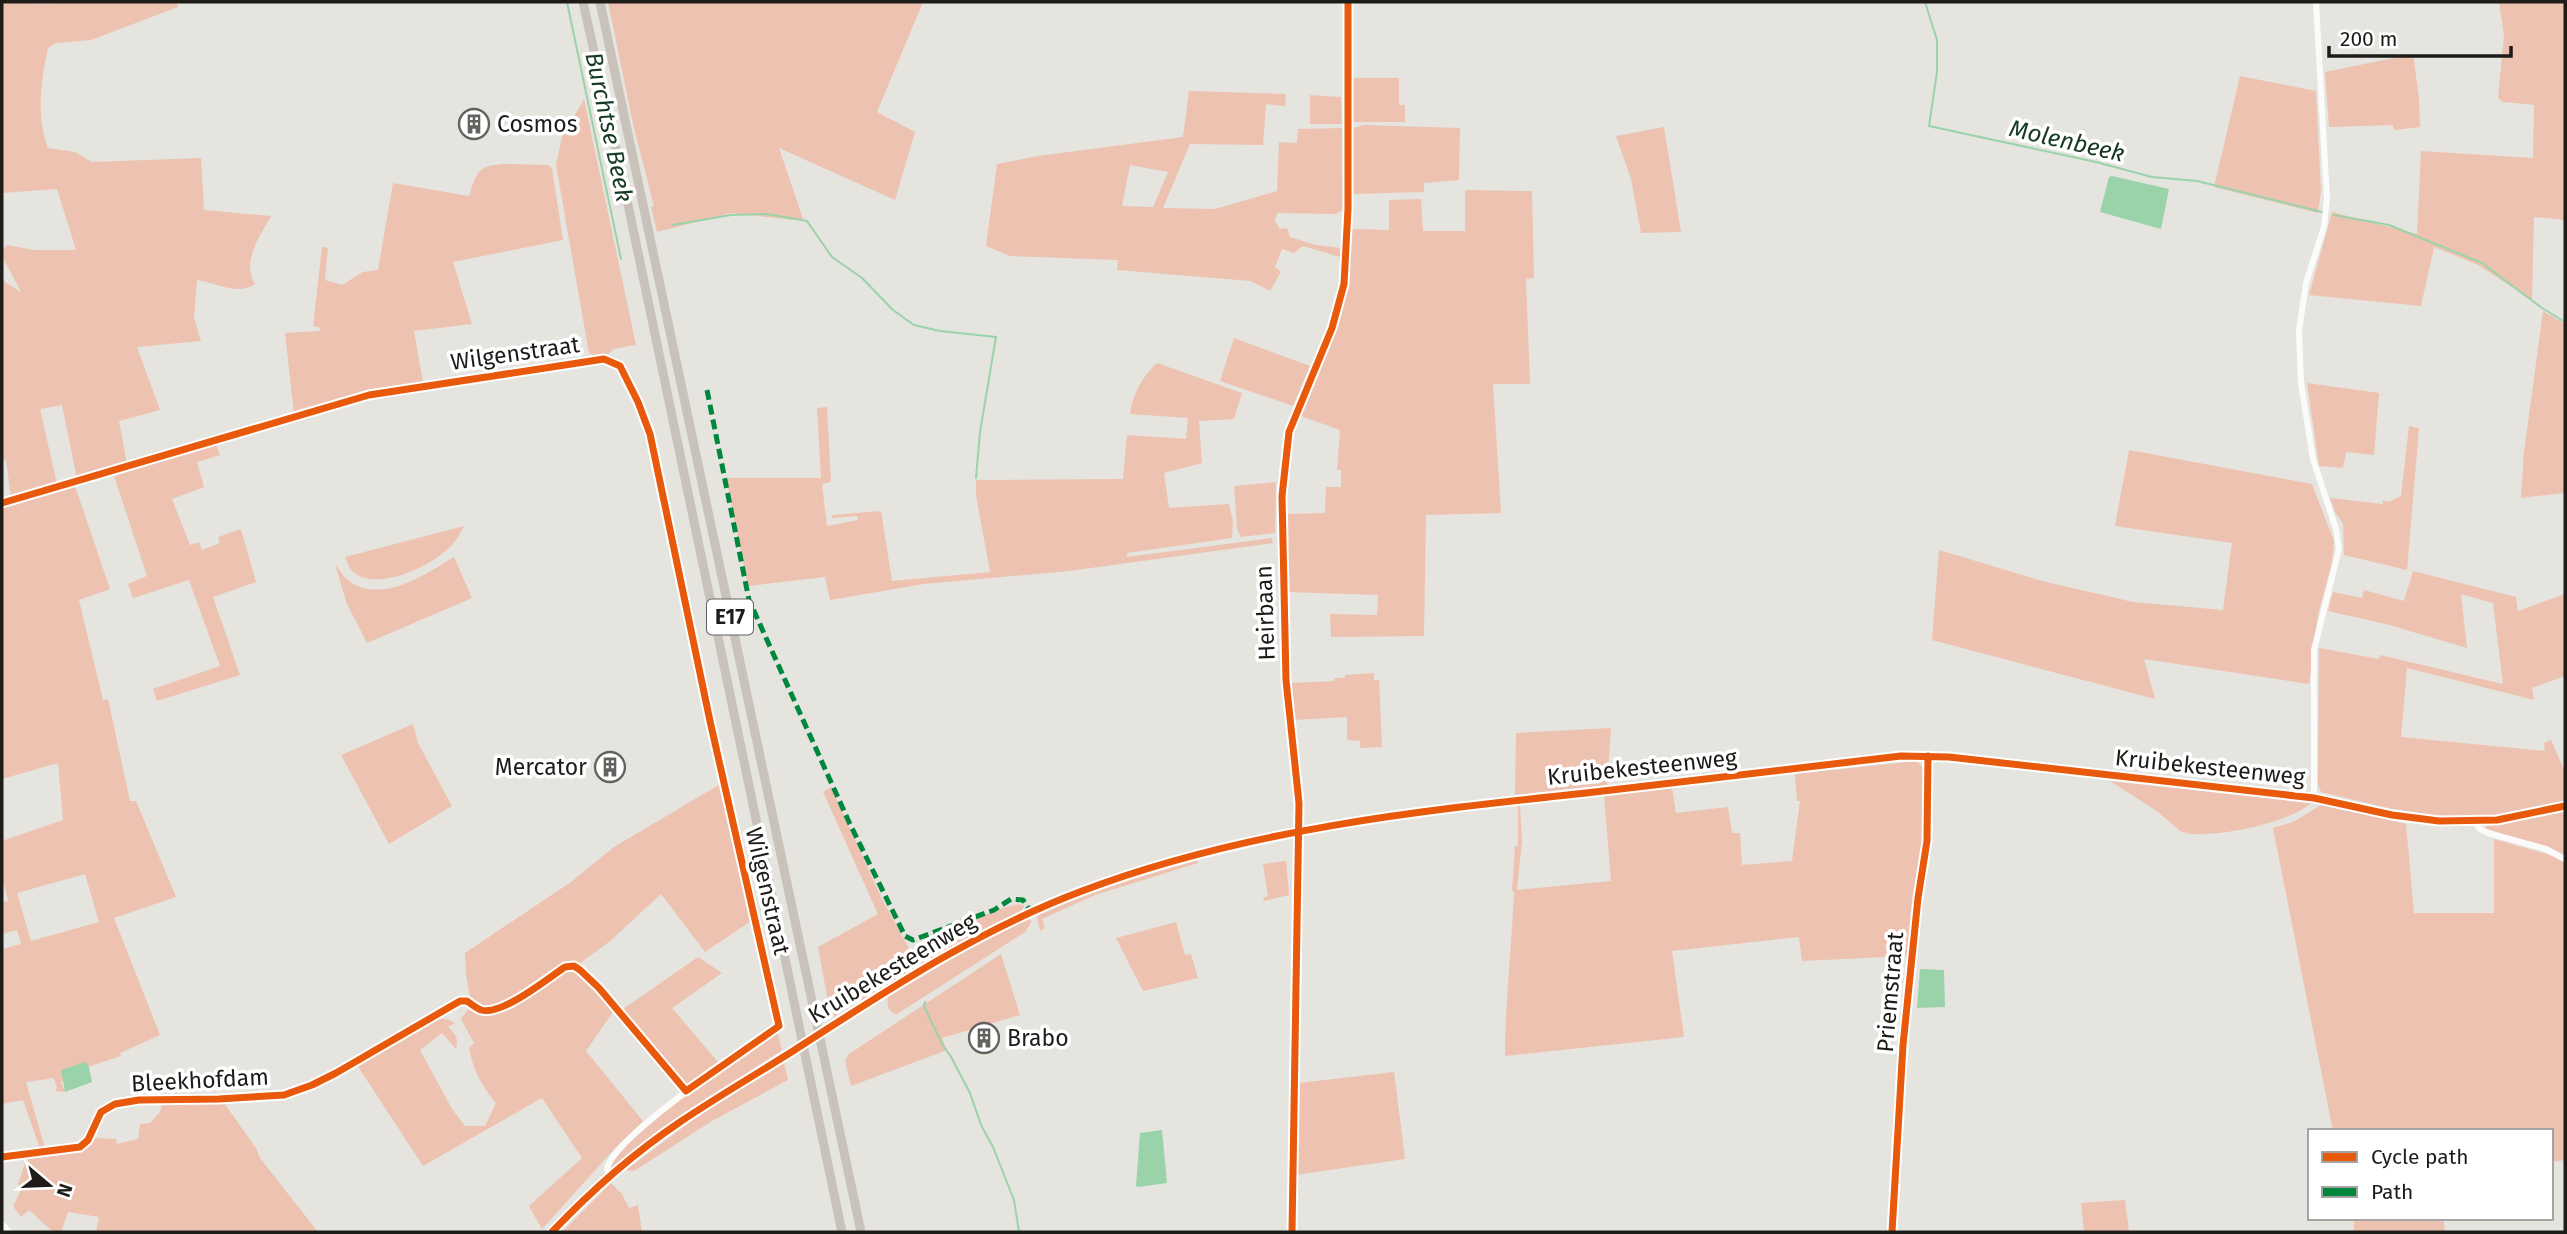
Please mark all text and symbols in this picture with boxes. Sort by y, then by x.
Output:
scale bar [2329,14,2511,58]
text: 200 m [2340,26,2397,52]
water label: Burchtse Beek [579,50,639,204]
building icon: Cosmos [457,107,491,141]
place label: Cosmos [497,110,577,138]
water label: Molenbeek [2007,114,2127,168]
street label: Wilgenstraat [449,330,582,376]
street label: Heirbaan [1249,565,1281,661]
road number: E17 [707,600,753,634]
street label: Kruibekesteenweg [1546,743,1738,791]
street label: Kruibekesteenweg [2114,743,2306,791]
building icon: Mercator [593,750,627,784]
place label: Mercator [495,753,587,781]
street label: Wilgenstraat [740,824,796,958]
street label: Kruibekesteenweg [803,907,981,1029]
street label: Priemstraat [1871,930,1909,1053]
building icon: Brabo [967,1021,1001,1055]
place label: Brabo [1007,1024,1069,1052]
street label: Bleekhofdam [130,1062,270,1098]
legend [2308,1129,2553,1220]
text: Cycle path [2371,1144,2469,1170]
north arrow [14,1150,84,1220]
text: Path [2371,1179,2413,1205]
text: N [52,1181,78,1200]

